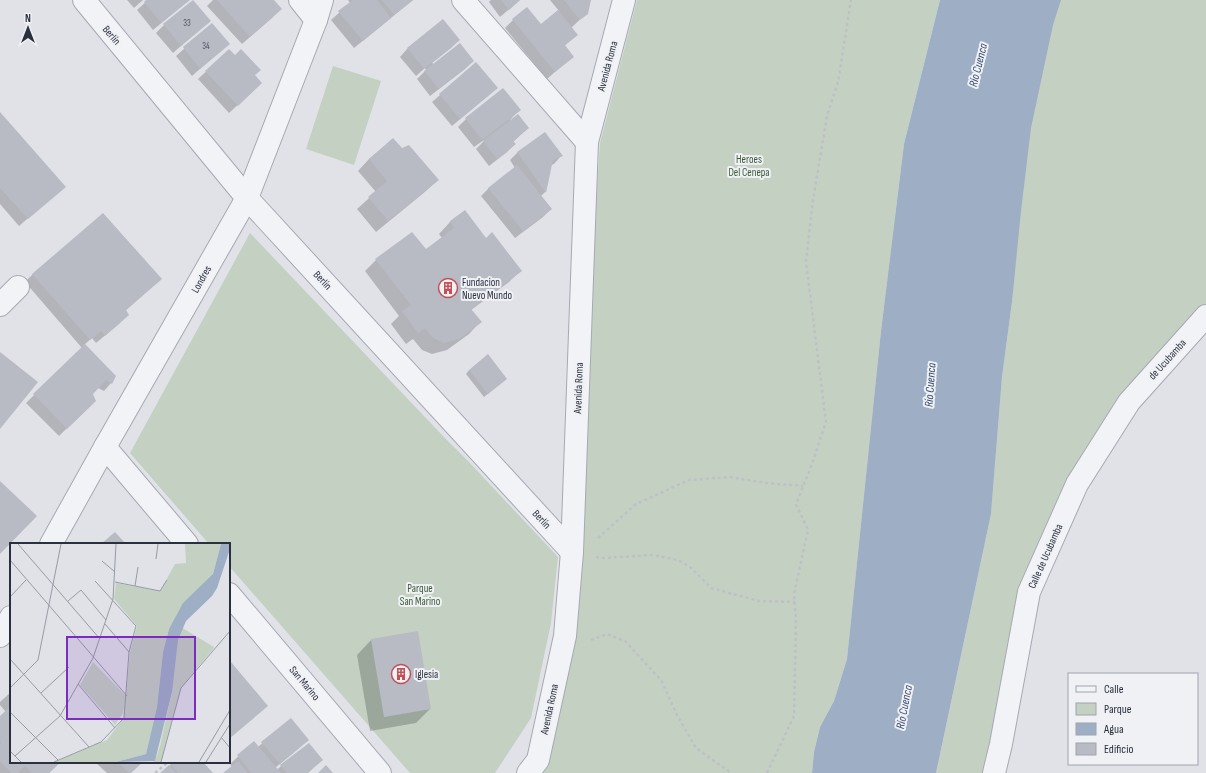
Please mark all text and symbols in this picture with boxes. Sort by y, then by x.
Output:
north arrow [8,8,48,48]
text: N [25,12,31,25]
house number: 33 [183,18,191,29]
street label: Berlín [100,23,124,48]
street label: Avenida Roma [594,40,620,94]
house number: 34 [202,41,210,52]
water label: Río Cuenca [966,42,991,88]
park label: Heroes Del Cenepa [728,153,770,179]
street label: Londres [189,263,214,295]
street label: Berlín [311,268,335,293]
place label: Fundacion Nuevo Mundo [462,276,512,302]
building icon: Fundacion Nuevo Mundo [437,277,459,299]
street label: de Ucubamba [1146,336,1189,382]
street label: Avenida Roma [571,362,586,415]
water label: Río Cuenca [921,362,940,408]
street label: Berlín [530,507,554,532]
street label: Calle de Ucubamba [1025,522,1066,591]
inset map [10,543,230,763]
park label: Parque San Marino [400,582,441,608]
building icon: Iglesia [390,663,412,685]
street label: San Marino [287,664,323,703]
place label: Iglesia [415,668,438,681]
legend [1068,673,1198,765]
text: Calle [1104,682,1124,697]
street label: Avenida Roma [538,683,561,737]
water label: Río Cuenca [893,684,916,730]
text: Parque [1104,702,1132,717]
text: Agua [1103,722,1124,737]
text: Edificio [1104,742,1133,757]

